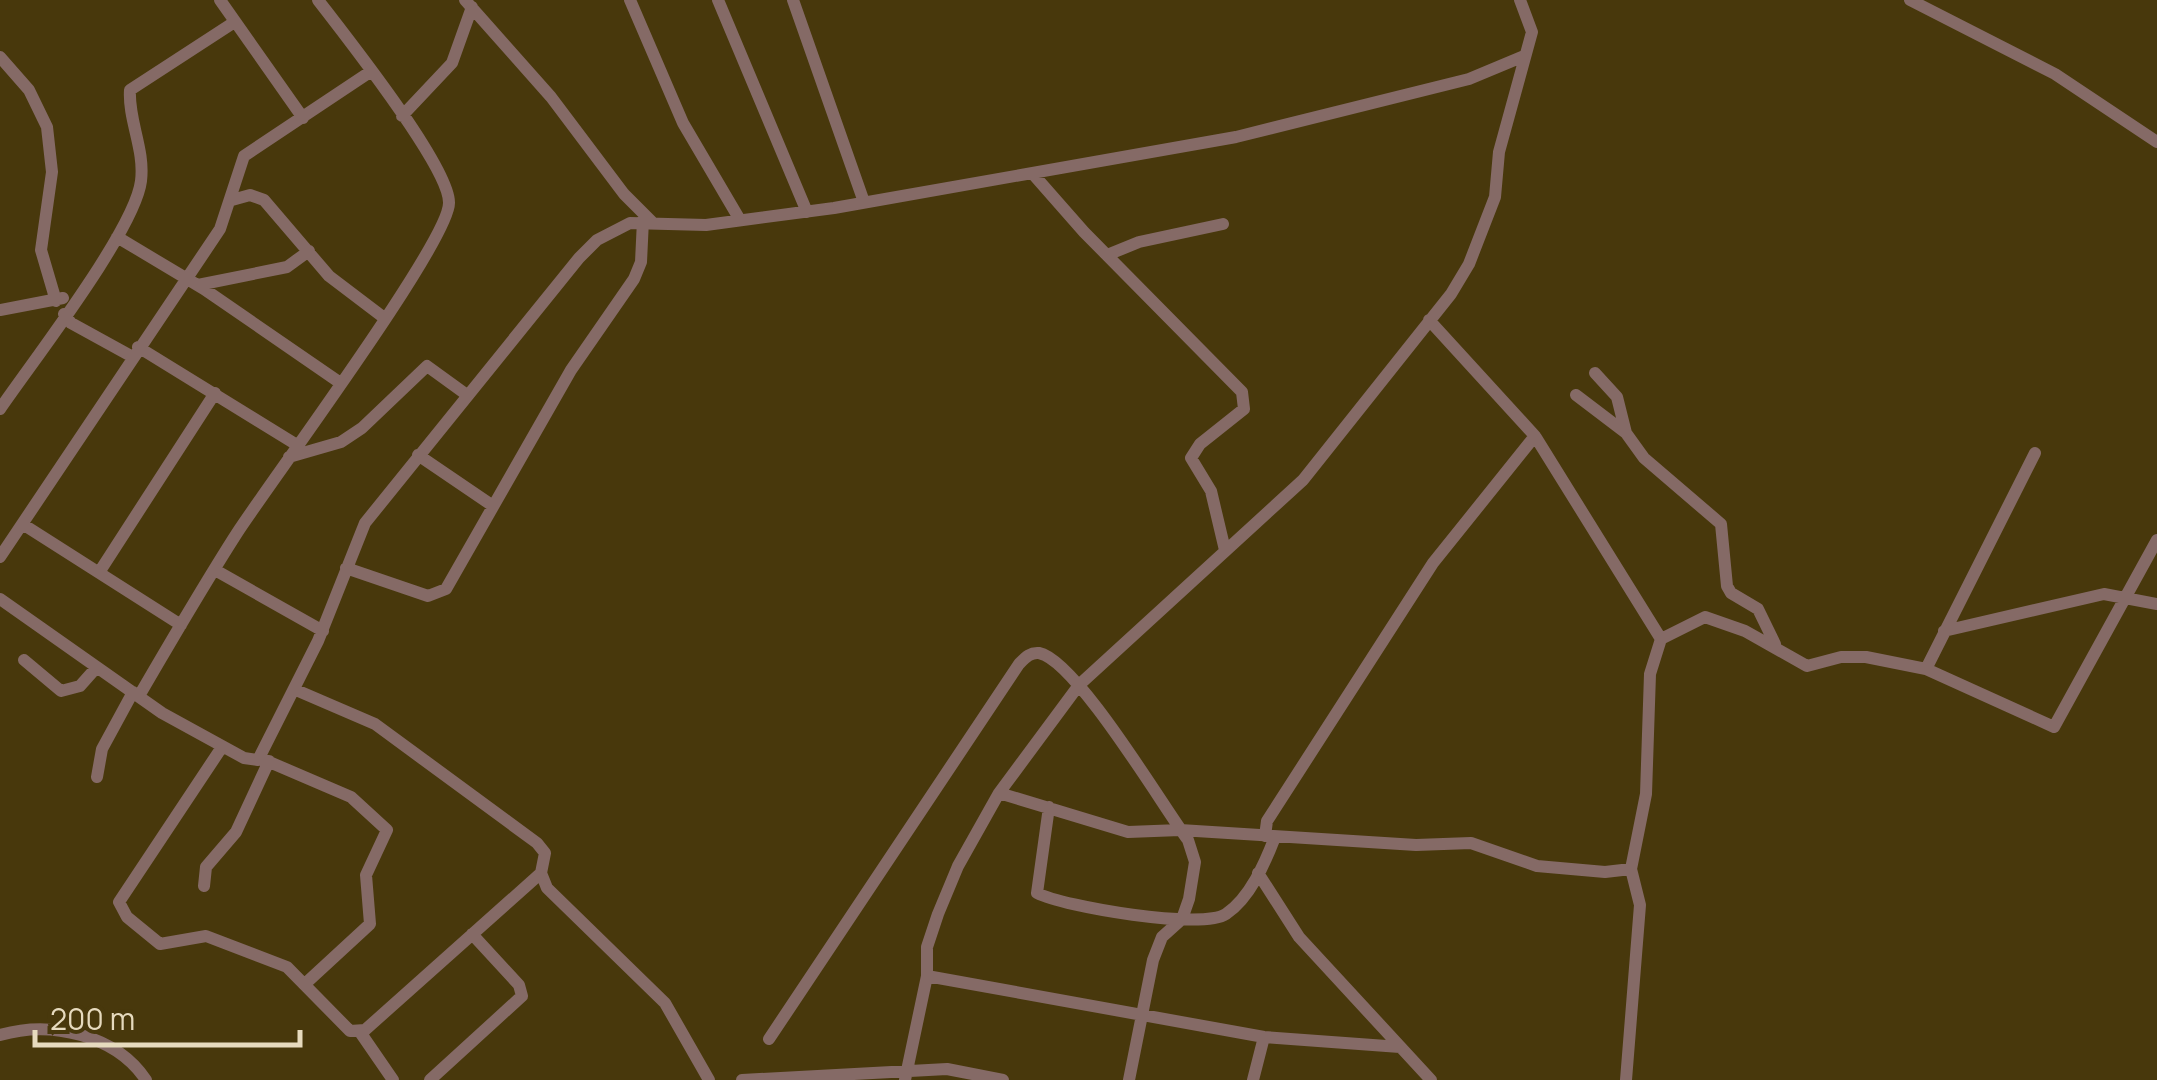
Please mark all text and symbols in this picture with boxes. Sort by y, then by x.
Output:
scale bar [35,985,300,1047]
text: 200 m [50,998,135,1039]

